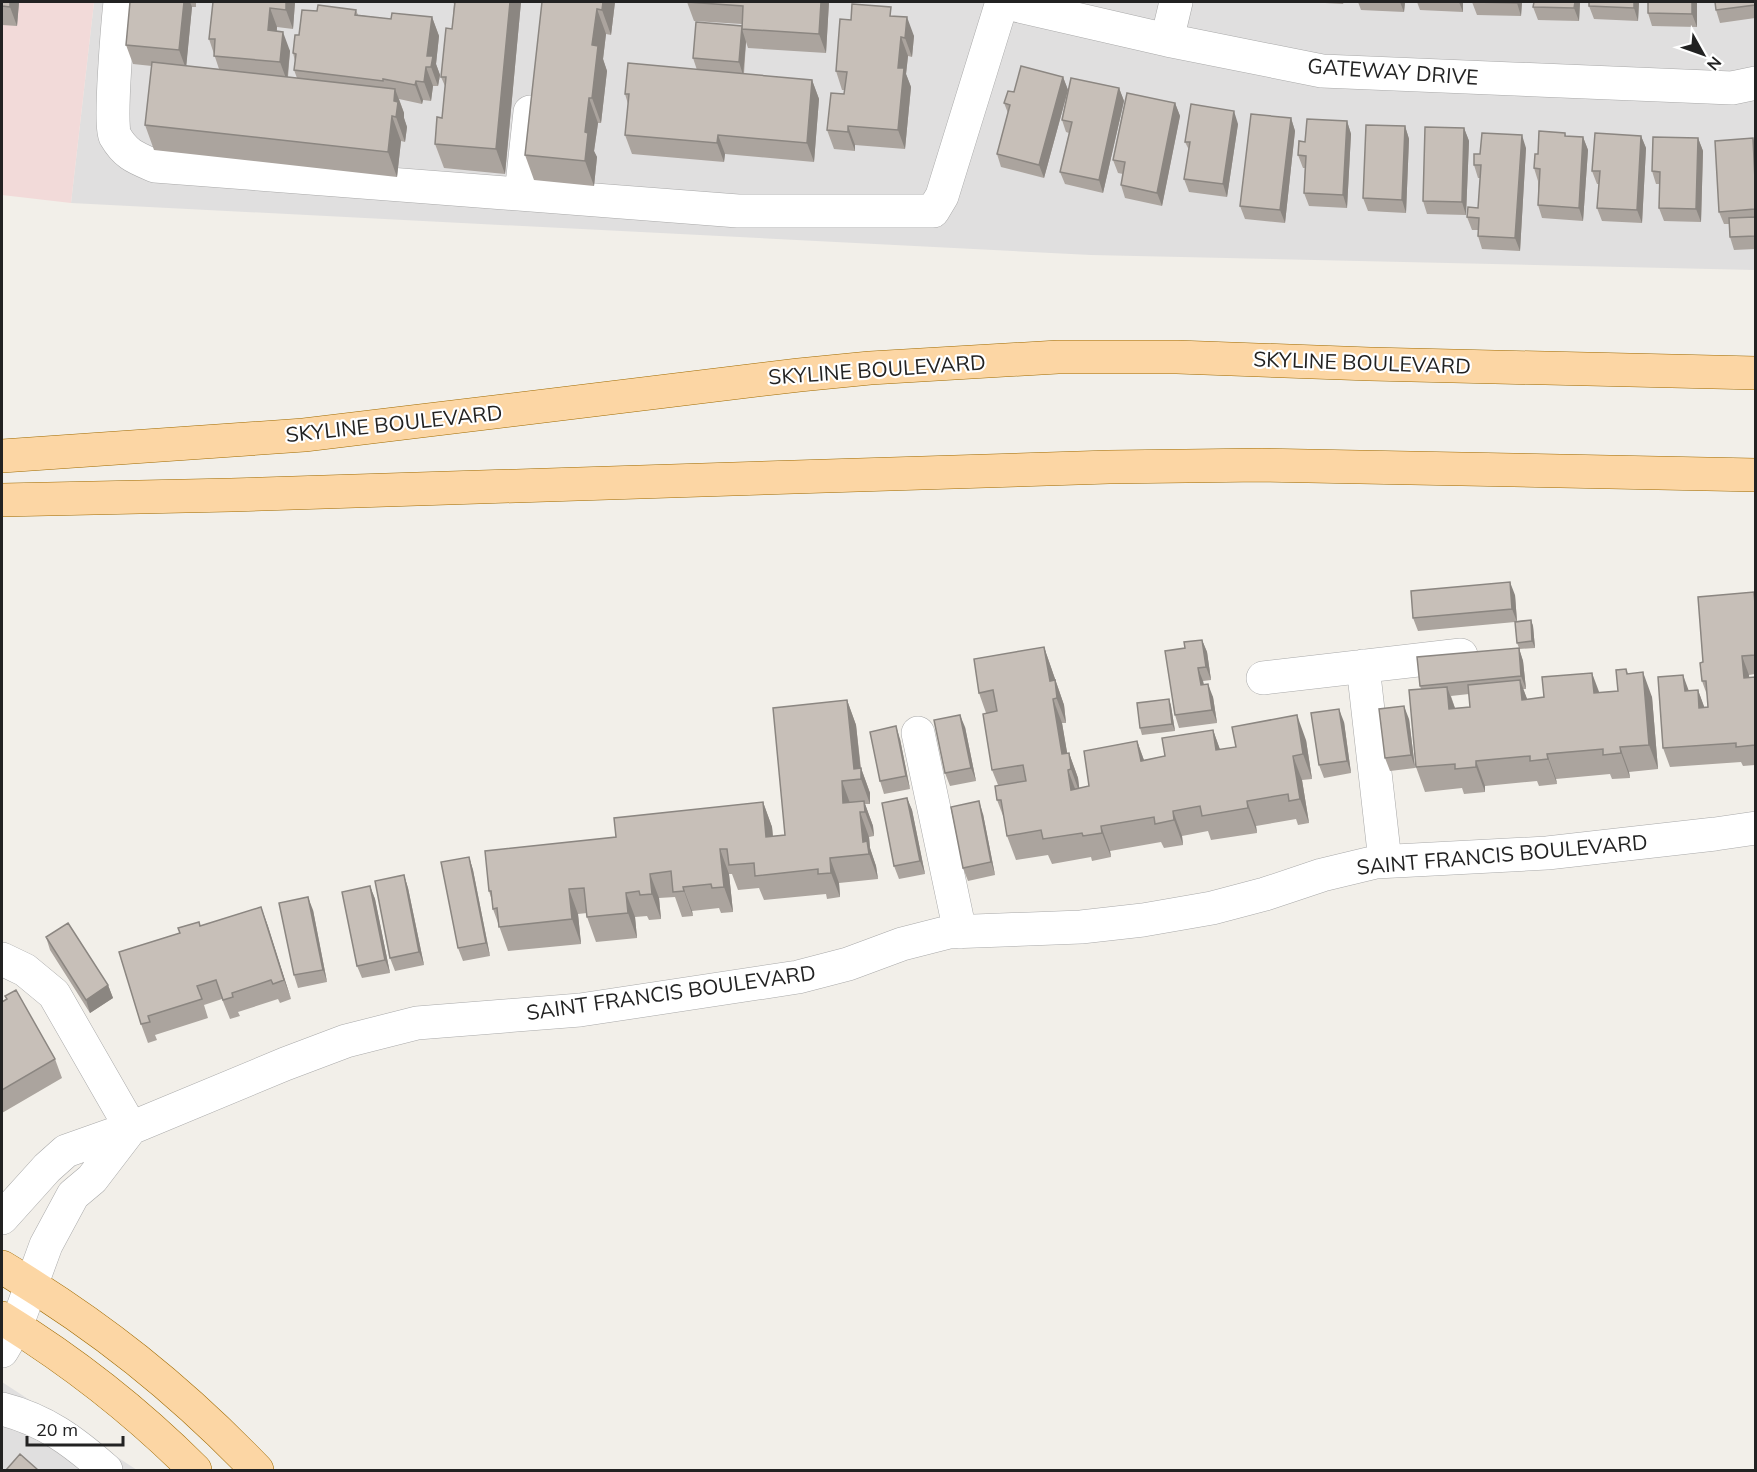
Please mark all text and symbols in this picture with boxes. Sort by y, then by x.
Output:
north arrow [1673,24,1733,84]
street label: GATEWAY DRIVE [1307,52,1479,90]
text: N [1703,53,1726,75]
street label: SKYLINE BOULEVARD [1253,345,1471,379]
street label: SKYLINE BOULEVARD [767,348,986,390]
street label: SKYLINE BOULEVARD [284,399,504,447]
street label: SAINT FRANCIS BOULEVARD [1355,828,1648,880]
street label: SAINT FRANCIS BOULEVARD [524,959,817,1025]
scale bar [27,1409,123,1447]
text: 20 m [36,1418,78,1441]

